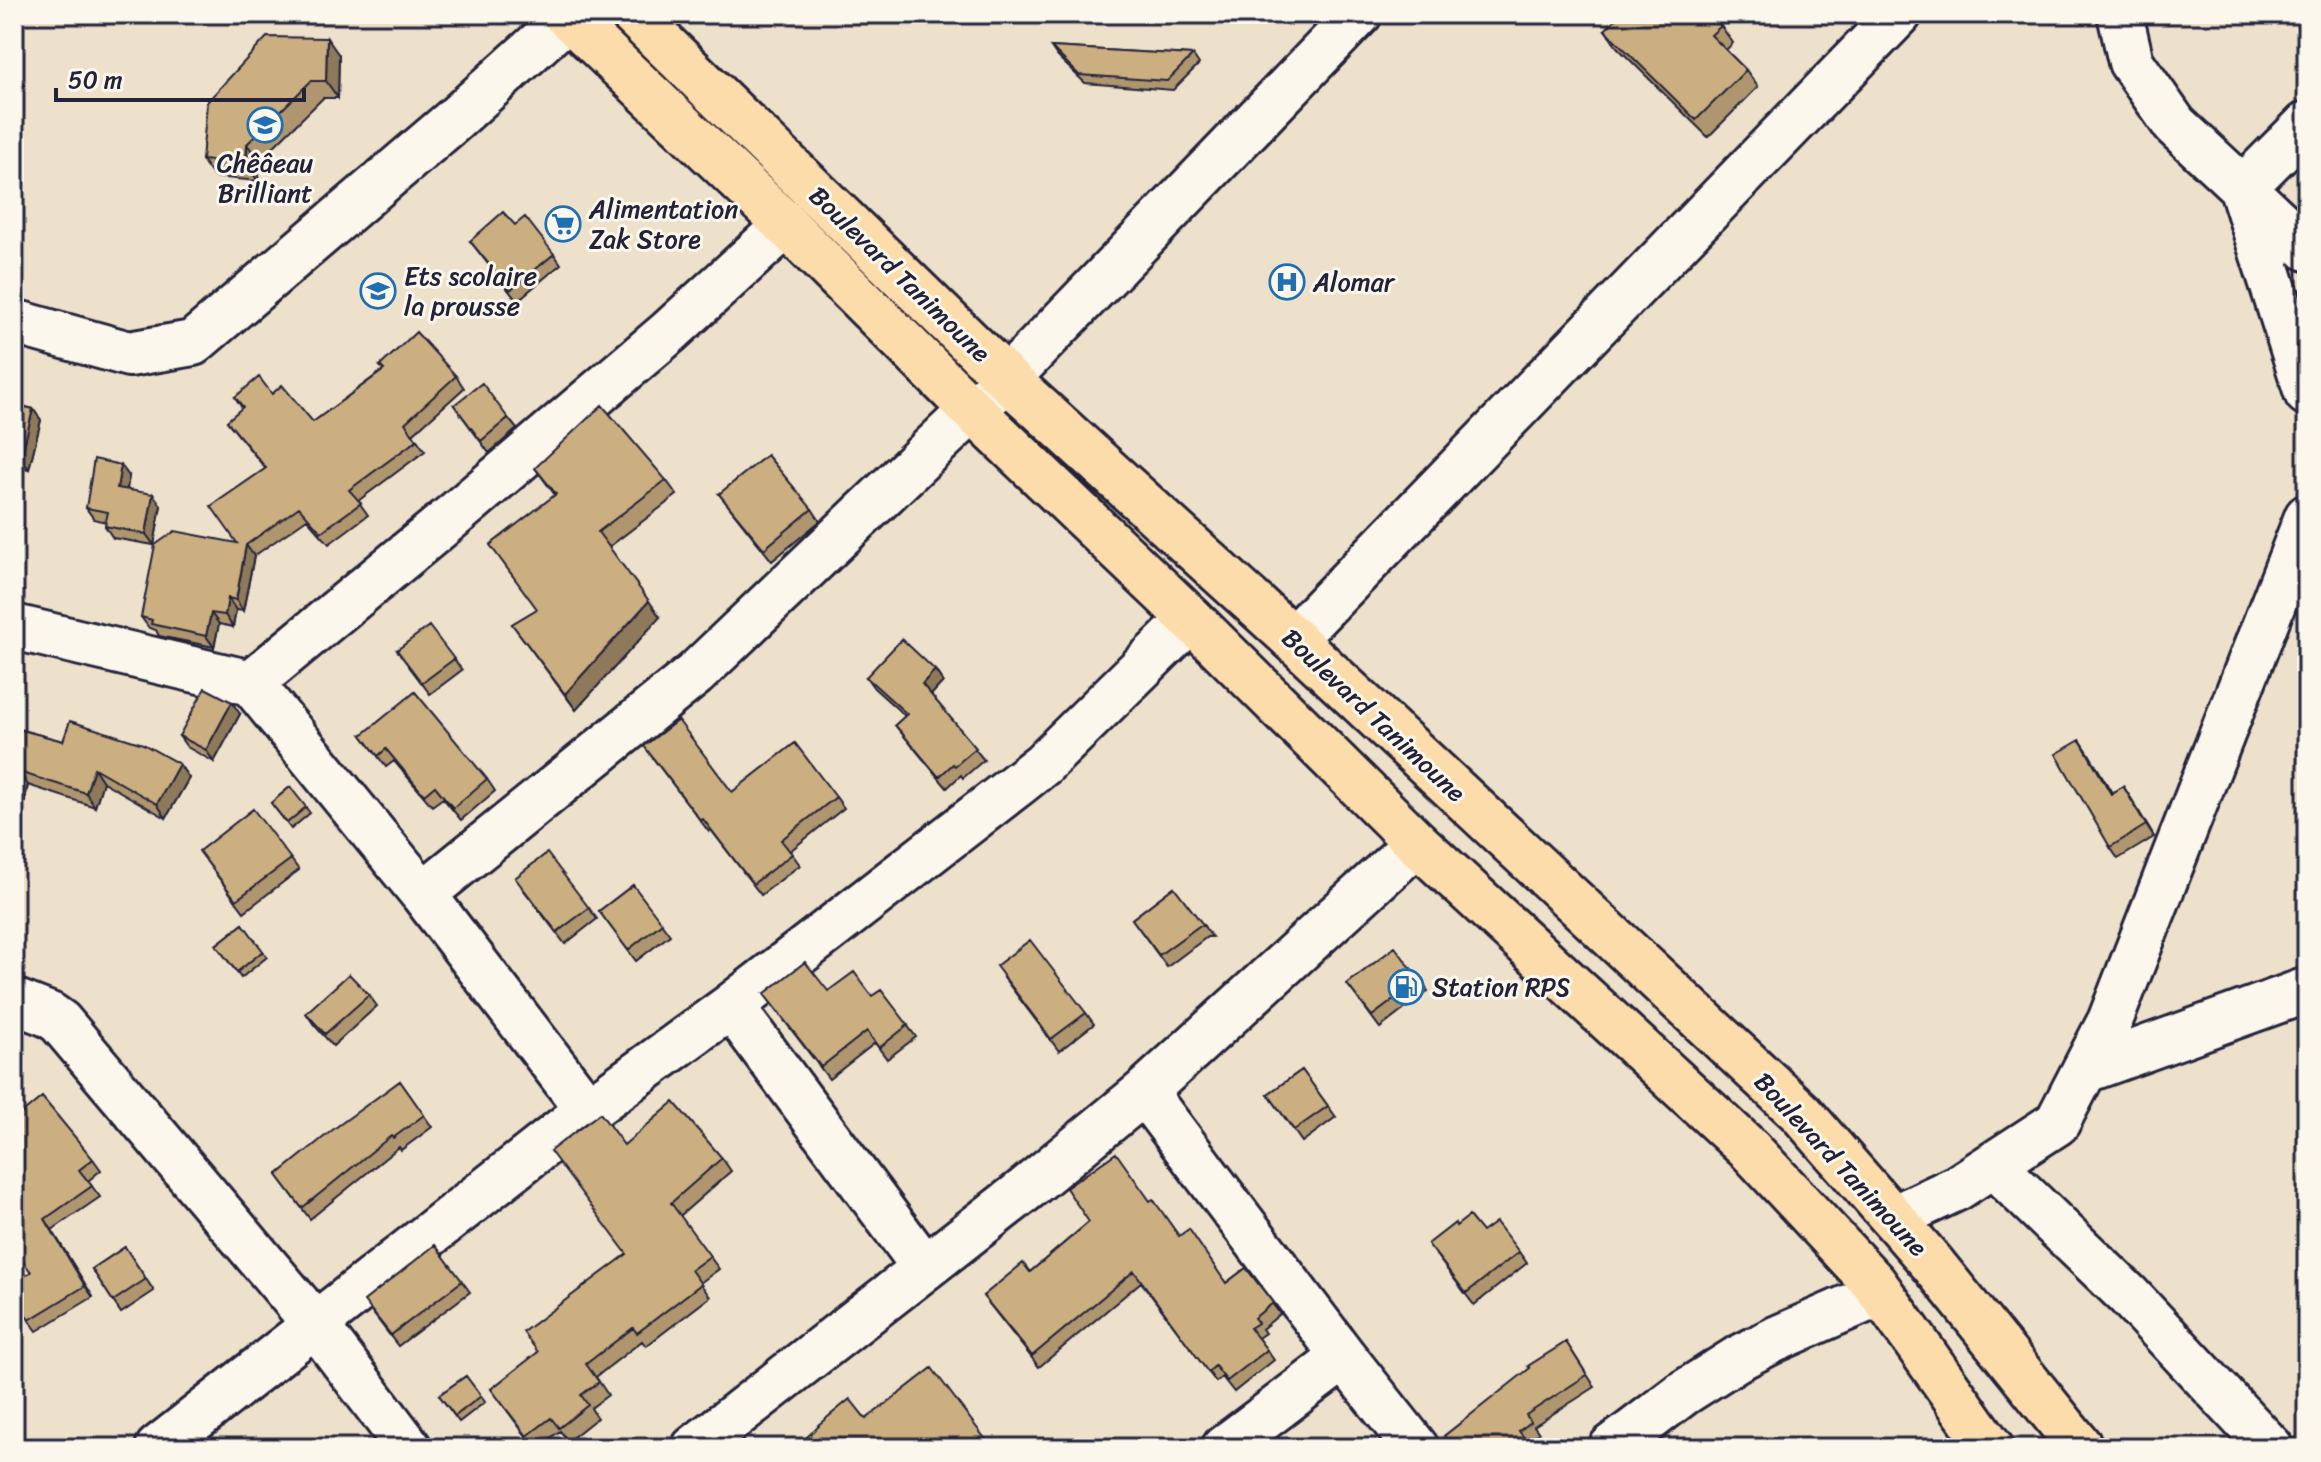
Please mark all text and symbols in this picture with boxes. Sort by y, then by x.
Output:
scale bar [56,52,304,102]
text: 50 m [68,59,123,101]
school or university icon: Chêâeau Brilliant [246,106,284,144]
place label: Chêâeau Brilliant [217,140,313,216]
street label: Boulevard Tanimoune [798,174,1003,374]
place label: Alimentation Zak Store [588,186,738,262]
supermarket icon: Alimentation Zak Store [544,205,582,243]
place label: Ets scolaire la prousse [404,253,537,329]
place label: Alomar [1312,259,1396,305]
hospital icon: Alomar [1268,263,1306,301]
school or university icon: Ets scolaire la prousse [359,272,397,310]
street label: Boulevard Tanimoune [1271,616,1478,814]
place label: Station RPS [1432,964,1570,1010]
fuel station icon: Station RPS [1387,968,1425,1006]
street label: Boulevard Tanimoune [1742,1061,1940,1268]

